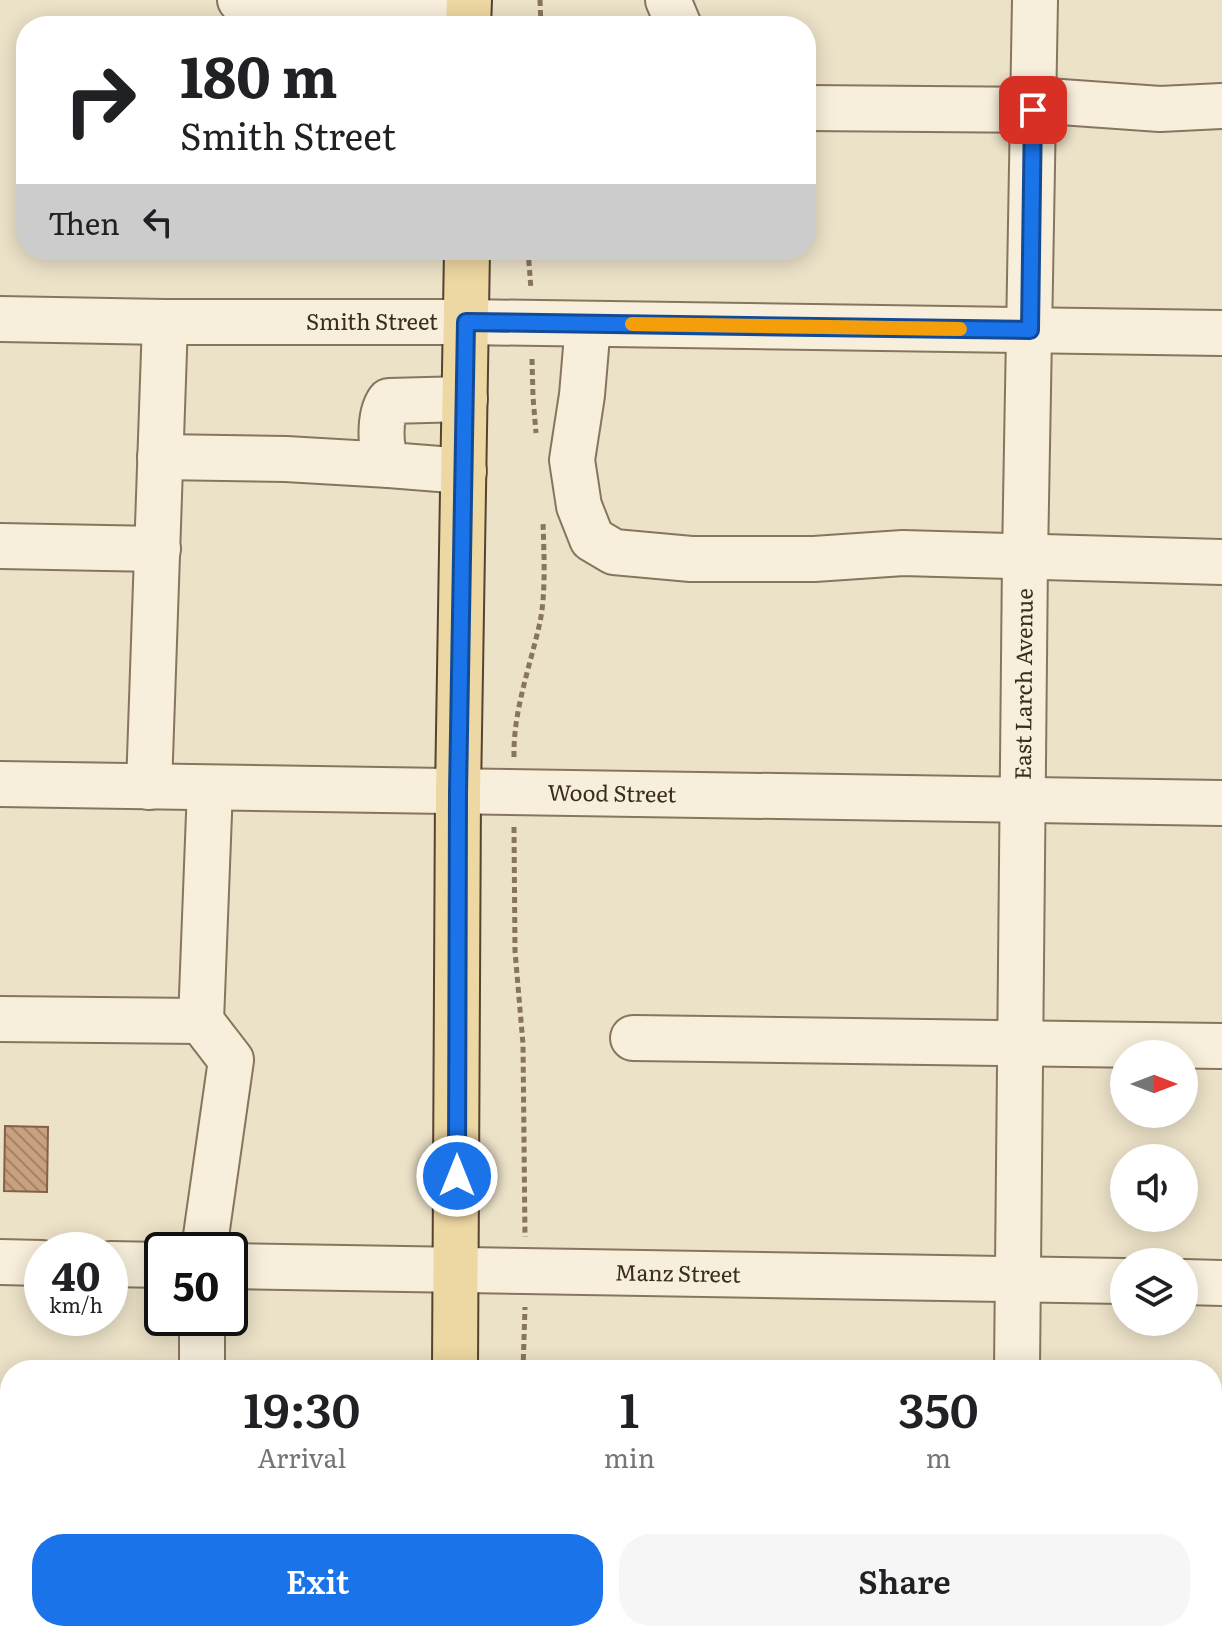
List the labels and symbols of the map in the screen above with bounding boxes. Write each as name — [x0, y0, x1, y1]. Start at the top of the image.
pin — [999, 76, 1067, 144]
street label: Smith Street — [306, 304, 438, 337]
street label: East Larch Avenue — [1005, 588, 1040, 780]
street label: Wood Street — [547, 775, 677, 810]
north arrow — [1110, 1040, 1198, 1128]
position arrow — [415, 1134, 499, 1218]
speed limit sign: 50 — [144, 1232, 248, 1336]
street label: Manz Street — [615, 1254, 741, 1290]

